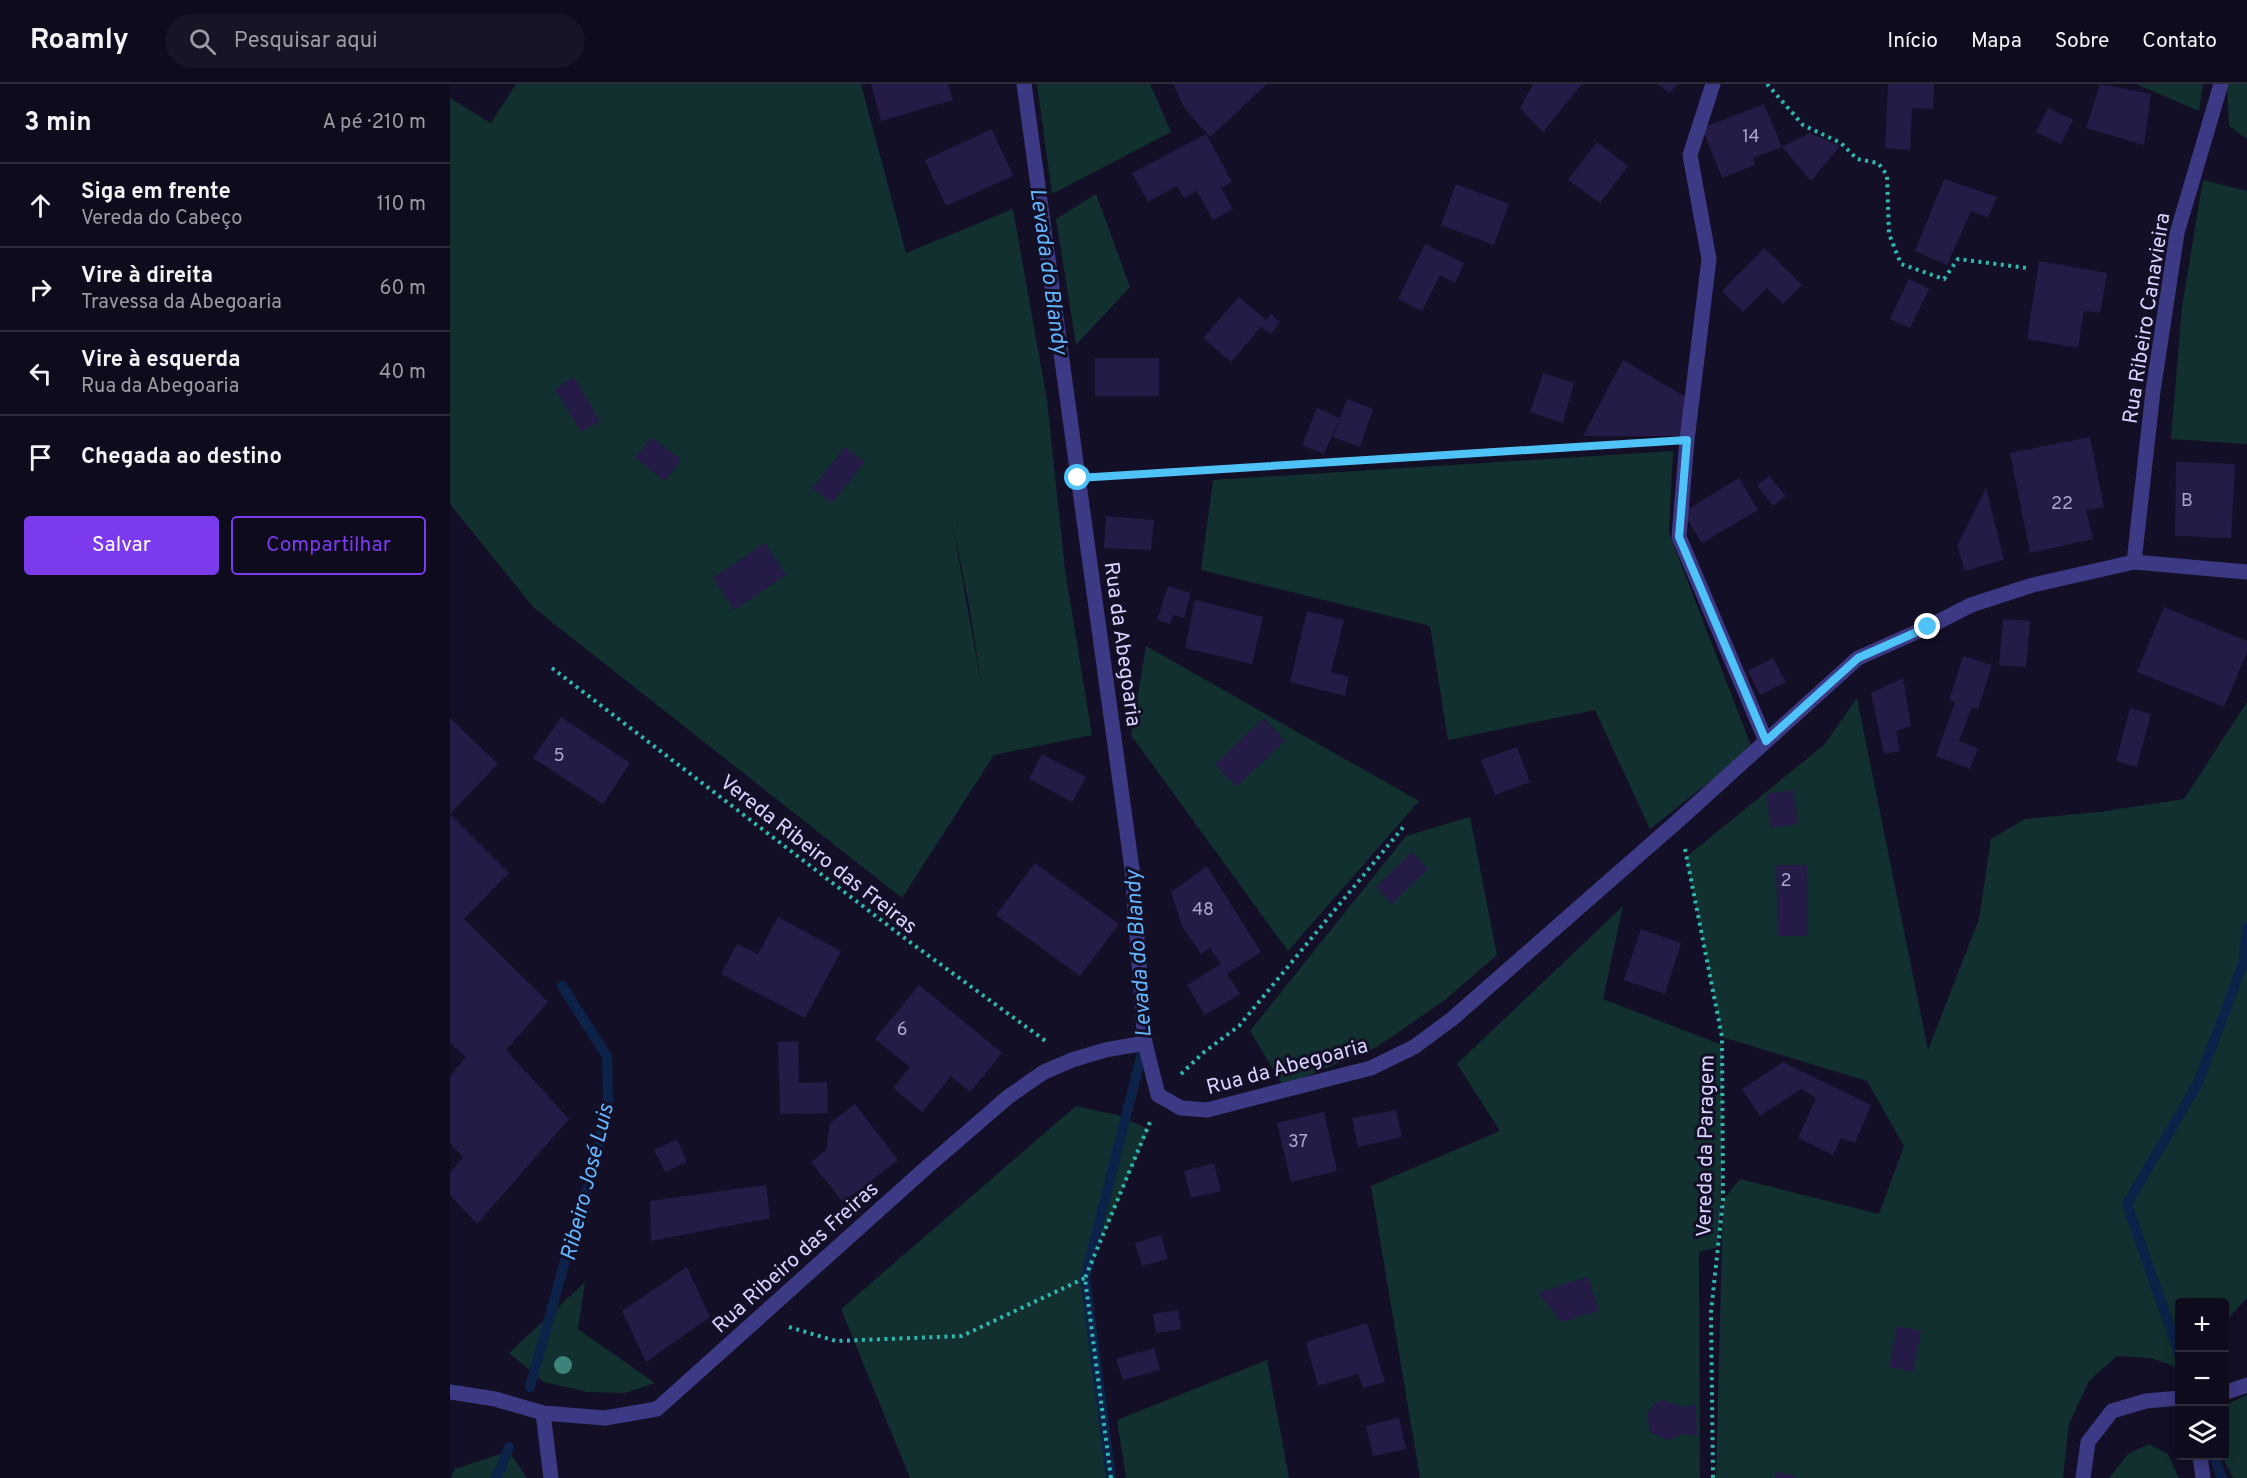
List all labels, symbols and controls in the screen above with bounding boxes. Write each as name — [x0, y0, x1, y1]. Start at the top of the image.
search box — [165, 14, 585, 68]
text: Roamly — [30, 23, 129, 59]
icon: search — [186, 25, 219, 58]
text: Pesquisar aqui — [234, 28, 378, 55]
text: Início — [1887, 28, 1938, 55]
text: Mapa — [1971, 28, 2022, 55]
text: Sobre — [2055, 28, 2109, 55]
text: Contato — [2142, 28, 2217, 55]
text: 3 min — [24, 107, 92, 140]
text: A pé · 210 m — [323, 110, 426, 136]
house number: 14 — [1742, 126, 1760, 149]
text: Siga em frente — [81, 179, 231, 206]
water label: Levada do Blandy — [1022, 186, 1073, 358]
icon: ahead — [24, 189, 57, 222]
text: 110 m — [377, 192, 426, 218]
text: Vereda do Cabeço — [81, 206, 243, 232]
street label: Rua Ribeiro Canavieira — [2117, 211, 2178, 426]
text: Vire à direita — [81, 263, 213, 290]
icon: right — [24, 273, 57, 306]
text: 60 m — [380, 276, 426, 302]
text: Travessa da Abegoaria — [81, 290, 282, 316]
text: Vire à esquerda — [81, 347, 240, 374]
icon: left — [24, 357, 57, 390]
text: 40 m — [379, 360, 426, 386]
text: Rua da Abegoaria — [81, 374, 239, 400]
icon: arrive — [24, 441, 57, 474]
text: Chegada ao destino — [81, 444, 282, 471]
route start — [1064, 464, 1090, 490]
house number: B — [2181, 490, 2193, 513]
house number: 22 — [2051, 493, 2073, 516]
button: Salvar — [24, 516, 219, 575]
button: Compartilhar — [231, 516, 426, 575]
street label: Rua da Abegoaria — [1097, 560, 1146, 728]
route end — [1914, 613, 1940, 639]
house number: 5 — [553, 745, 565, 768]
street label: Vereda Ribeiro das Freiras — [714, 770, 922, 941]
water label: Levada do Blandy — [1120, 868, 1159, 1038]
house number: 2 — [1780, 870, 1792, 893]
house number: 48 — [1192, 899, 1214, 922]
house number: 6 — [897, 1019, 907, 1042]
street label: Rua da Abegoaria — [1204, 1033, 1371, 1102]
street label: Vereda da Paragem — [1691, 1055, 1722, 1237]
water label: Ribeiro José Luis — [556, 1100, 621, 1264]
house number: 37 — [1288, 1131, 1308, 1154]
street label: Rua Ribeiro das Freiras — [707, 1176, 885, 1340]
map controls — [2175, 1298, 2229, 1460]
button: + — [2175, 1298, 2229, 1352]
button: − — [2175, 1352, 2229, 1406]
button: layers — [2175, 1406, 2229, 1460]

